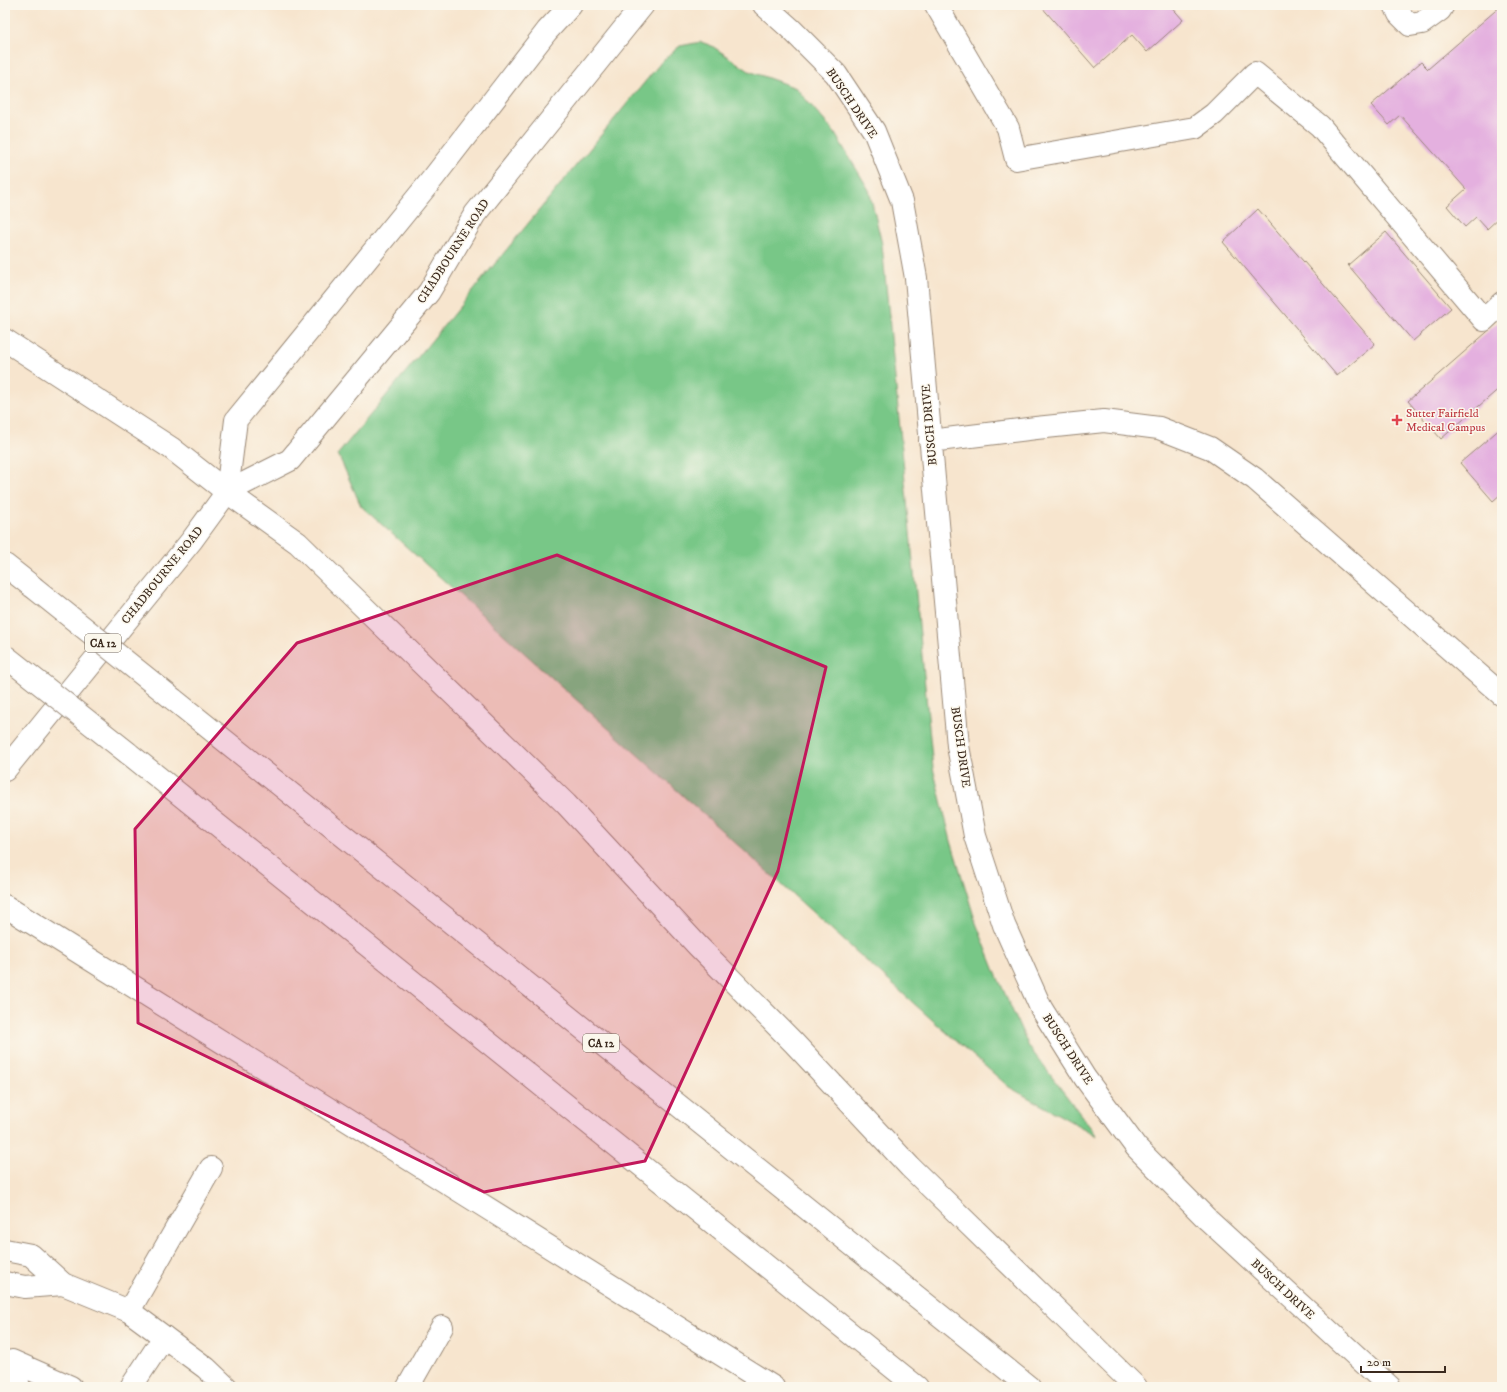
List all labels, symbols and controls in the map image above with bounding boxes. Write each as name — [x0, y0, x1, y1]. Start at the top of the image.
street label: BUSCH DRIVE — [823, 65, 881, 142]
street label: CHADBOURNE ROAD — [414, 196, 493, 306]
street label: BUSCH DRIVE — [918, 383, 941, 466]
place label: Sutter Fairfield Medical Campus — [1406, 406, 1485, 435]
marker: Sutter Fairfield Medical Campus — [1391, 414, 1403, 426]
street label: CHADBOURNE ROAD — [118, 523, 207, 627]
road number: CA 12 — [85, 634, 121, 652]
street label: BUSCH DRIVE — [947, 706, 974, 789]
street label: BUSCH DRIVE — [1039, 1011, 1096, 1088]
road number: CA 12 — [583, 1034, 619, 1052]
street label: BUSCH DRIVE — [1248, 1256, 1318, 1323]
scale bar — [1361, 1348, 1445, 1374]
text: 20 m — [1367, 1355, 1391, 1370]

